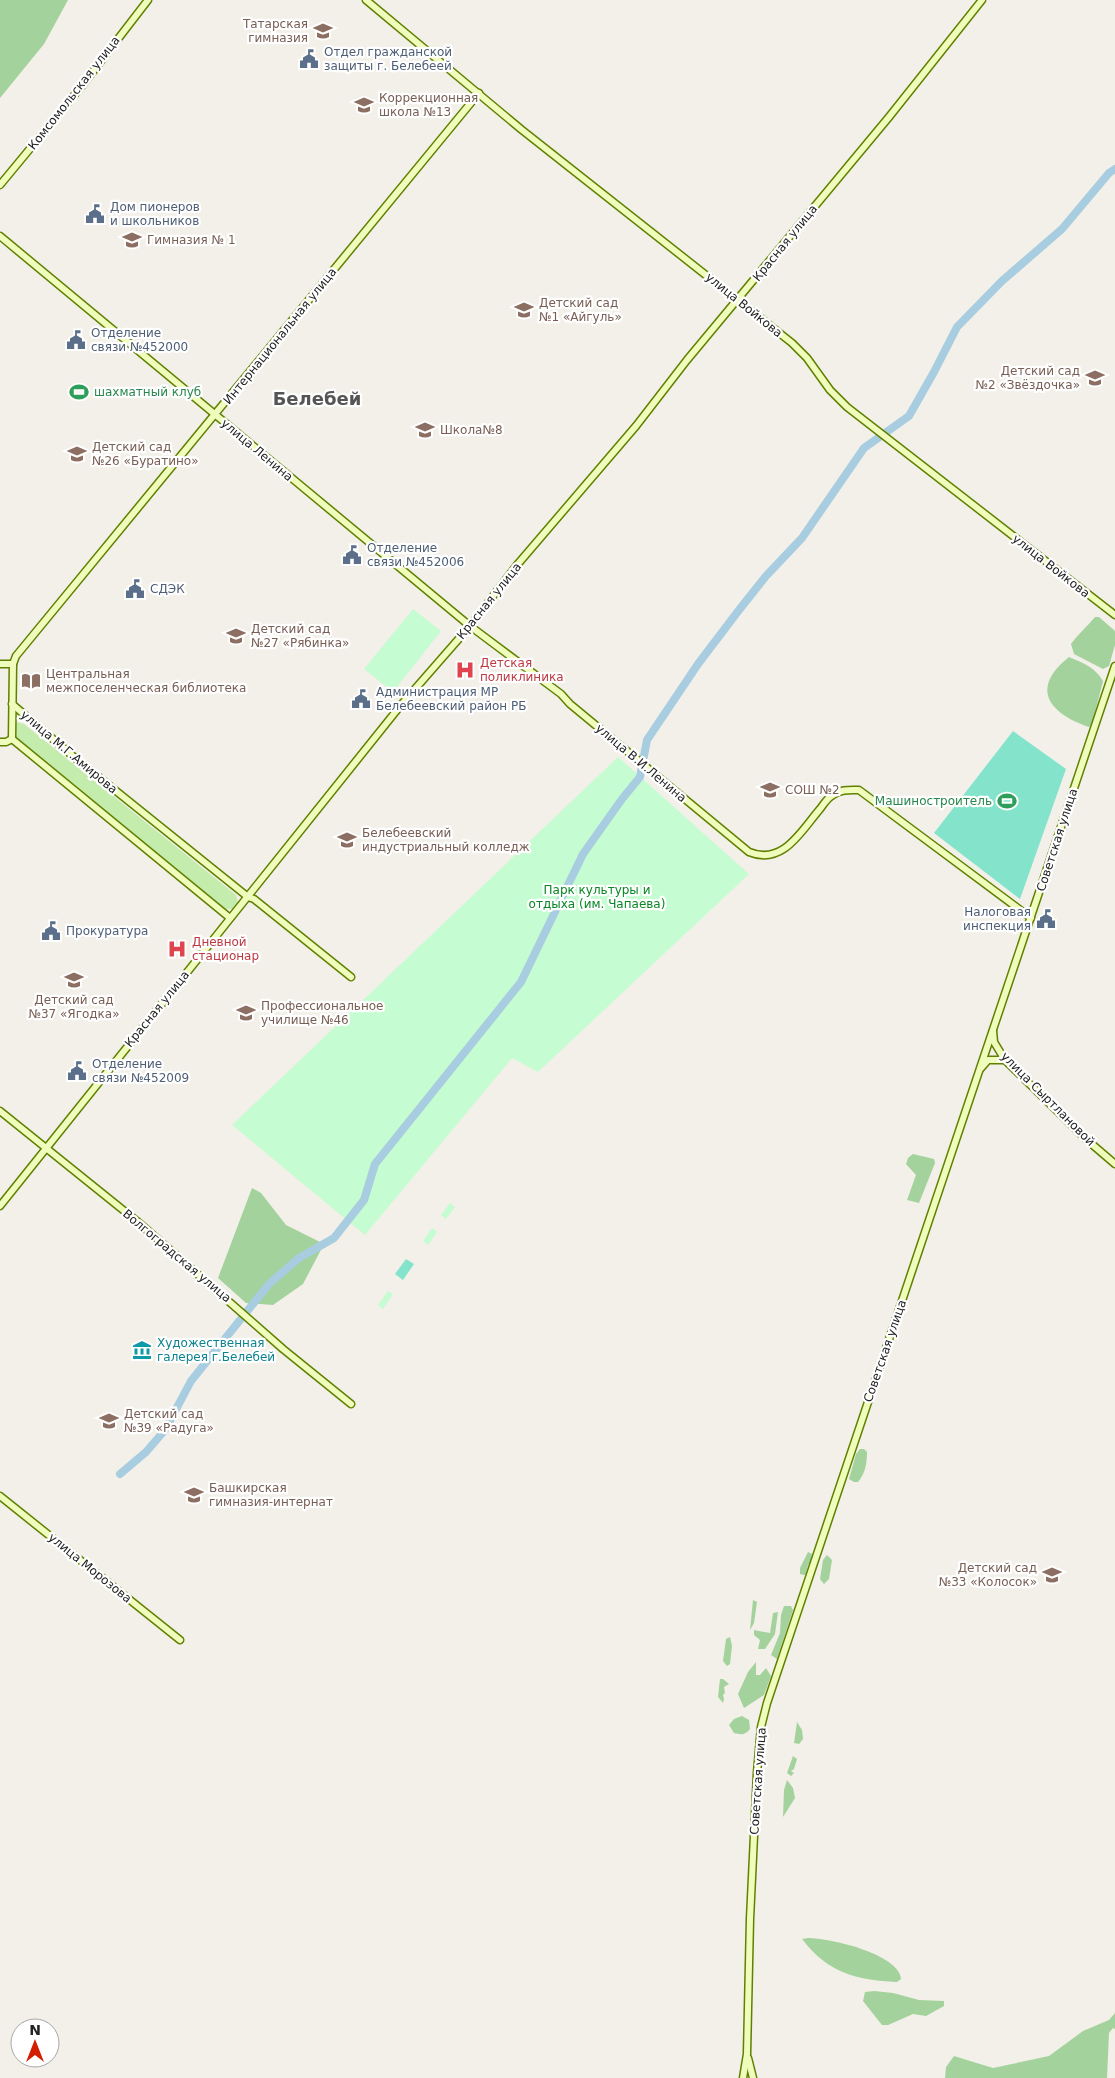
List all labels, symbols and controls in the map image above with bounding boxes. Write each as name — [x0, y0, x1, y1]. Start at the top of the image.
place label: Татарская гимназия — [242, 17, 308, 45]
school or university icon: Татарская гимназия — [312, 20, 334, 42]
street label: Комсомольская улица — [25, 33, 123, 153]
place label: Отдел гражданской защиты г. Белебеей — [324, 45, 452, 73]
public building icon: Отдел гражданской защиты г. Белебеей — [298, 48, 320, 70]
place label: Коррекционная школа №13 — [379, 91, 478, 119]
school or university icon: Коррекционная школа №13 — [353, 94, 375, 116]
place label: Дом пионеров и школьников — [110, 200, 200, 228]
street label: Красная улица — [750, 202, 820, 284]
public building icon: Дом пионеров и школьников — [84, 203, 106, 225]
school or university icon: Гимназия № 1 — [121, 229, 143, 251]
place label: Гимназия № 1 — [147, 233, 236, 247]
street label: Интернациональная улица — [221, 265, 339, 407]
street label: улица Войкова — [703, 270, 785, 340]
place label: Детский сад №1 «Айгуль» — [539, 296, 622, 324]
school or university icon: Детский сад №1 «Айгуль» — [513, 299, 535, 321]
place label: Отделение связи №452000 — [91, 326, 188, 354]
public building icon: Отделение связи №452000 — [65, 329, 87, 351]
place label: Детский сад №2 «Звёздочка» — [976, 364, 1080, 392]
school or university icon: Детский сад №2 «Звёздочка» — [1084, 367, 1106, 389]
sports icon: шахматный клуб — [68, 381, 90, 403]
place label: шахматный клуб — [94, 385, 201, 399]
district label: Белебей — [273, 388, 361, 409]
street label: улица Ленина — [218, 416, 296, 484]
school or university icon: Школа№8 — [414, 419, 436, 441]
place label: Школа№8 — [440, 423, 503, 437]
place label: Детский сад №26 «Буратино» — [92, 440, 199, 468]
school or university icon: Детский сад №26 «Буратино» — [66, 443, 88, 465]
street label: улица Войкова — [1010, 531, 1092, 601]
place label: Отделение связи №452006 — [367, 541, 464, 569]
public building icon: Отделение связи №452006 — [341, 544, 363, 566]
street label: Красная улица — [454, 560, 524, 642]
public building icon: СДЭК — [124, 578, 146, 600]
place label: СДЭК — [150, 582, 185, 596]
place label: Детский сад №27 «Рябинка» — [251, 622, 349, 650]
school or university icon: Детский сад №27 «Рябинка» — [225, 625, 247, 647]
place label: Детская поликлиника — [480, 656, 564, 684]
hospital icon: Детская поликлиника — [454, 659, 476, 681]
place label: Центральная межпоселенческая библиотека — [46, 667, 246, 695]
library icon: Центральная межпоселенческая библиотека — [20, 670, 42, 692]
place label: Администрация МР Белебеевский район РБ — [376, 685, 526, 713]
public building icon: Администрация МР Белебеевский район РБ — [350, 688, 372, 710]
street label: улица М.Г.Амирова — [18, 708, 120, 796]
street label: улица В.И.Ленина — [593, 721, 689, 805]
school or university icon: СОШ №2 — [759, 779, 781, 801]
place label: СОШ №2 — [785, 783, 840, 797]
street label: Советская улица — [1034, 787, 1080, 893]
sports icon: Машиностроитель — [996, 790, 1018, 812]
place label: Машиностроитель — [875, 794, 992, 808]
place label: Белебеевский индустриальный колледж — [362, 826, 530, 854]
school or university icon: Белебеевский индустриальный колледж — [336, 829, 358, 851]
park label: Парк культуры и отдыха (им. Чапаева) — [529, 883, 665, 911]
place label: Налоговая инспекция — [963, 905, 1031, 933]
public building icon: Налоговая инспекция — [1035, 908, 1057, 930]
public building icon: Прокуратура — [40, 920, 62, 942]
place label: Прокуратура — [66, 924, 148, 938]
place label: Дневной стационар — [192, 935, 259, 963]
hospital icon: Дневной стационар — [166, 938, 188, 960]
street label: Красная улица — [122, 968, 192, 1050]
school or university icon: Детский сад №37 «Ягодка» — [63, 969, 85, 991]
place label: Детский сад №37 «Ягодка» — [28, 993, 120, 1021]
place label: Профессиональное училище №46 — [261, 999, 383, 1027]
school or university icon: Профессиональное училище №46 — [235, 1002, 257, 1024]
street label: улица Сыртлановой — [998, 1049, 1098, 1149]
place label: Отделение связи №452009 — [92, 1057, 189, 1085]
public building icon: Отделение связи №452009 — [66, 1060, 88, 1082]
street label: Волгоградская улица — [120, 1207, 234, 1305]
street label: Советская улица — [861, 1298, 909, 1404]
place label: Художественная галерея г.Белебей — [157, 1336, 275, 1364]
museum icon: Художественная галерея г.Белебей — [131, 1339, 153, 1361]
place label: Детский сад №39 «Радуга» — [124, 1407, 214, 1435]
school or university icon: Детский сад №39 «Радуга» — [98, 1410, 120, 1432]
place label: Башкирская гимназия-интернат — [209, 1481, 333, 1509]
school or university icon: Башкирская гимназия-интернат — [183, 1484, 205, 1506]
street label: улица Морозова — [46, 1530, 134, 1606]
place label: Детский сад №33 «Колосок» — [939, 1561, 1037, 1589]
school or university icon: Детский сад №33 «Колосок» — [1041, 1564, 1063, 1586]
street label: Советская улица — [747, 1727, 769, 1835]
north arrow — [10, 2018, 60, 2068]
text: N — [29, 2022, 41, 2038]

